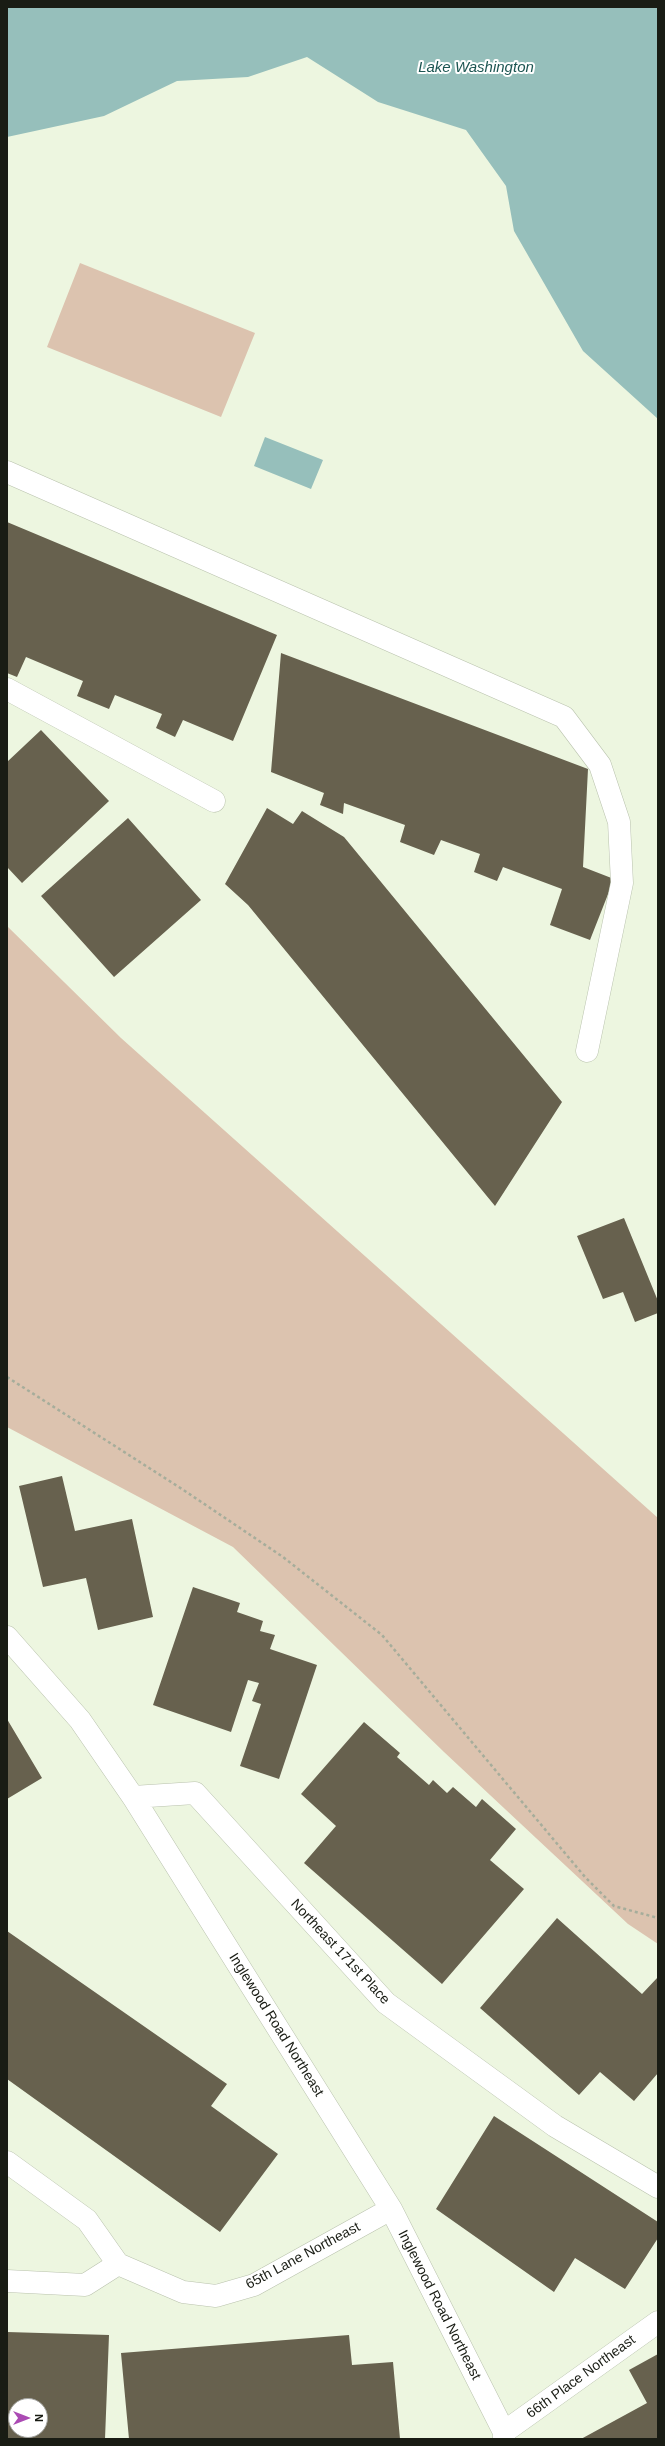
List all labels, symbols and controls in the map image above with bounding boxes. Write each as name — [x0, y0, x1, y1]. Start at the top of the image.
water label: Lake Washington — [418, 59, 534, 77]
street label: Northeast 171st Place — [287, 1896, 393, 2008]
street label: Inglewood Road Northeast — [225, 1950, 327, 2100]
street label: 65th Lane Northeast — [243, 2219, 363, 2293]
street label: Inglewood Road Northeast — [394, 2227, 484, 2383]
street label: 66th Place Northeast — [523, 2332, 639, 2422]
north arrow — [8, 2398, 48, 2438]
text: N — [33, 2414, 45, 2422]

